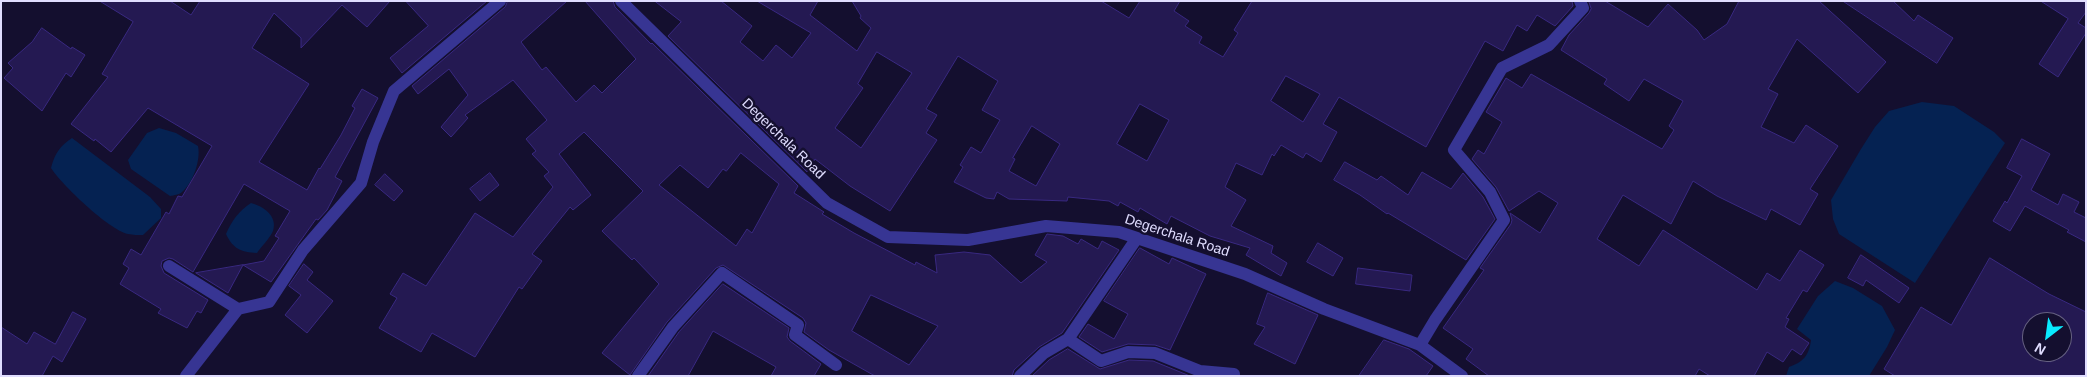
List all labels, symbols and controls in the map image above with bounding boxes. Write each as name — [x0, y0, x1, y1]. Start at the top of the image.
street label: Degerchala Road — [738, 95, 828, 183]
street label: Degerchala Road — [1123, 211, 1231, 261]
north arrow — [2022, 312, 2072, 362]
text: N — [2032, 340, 2048, 359]

